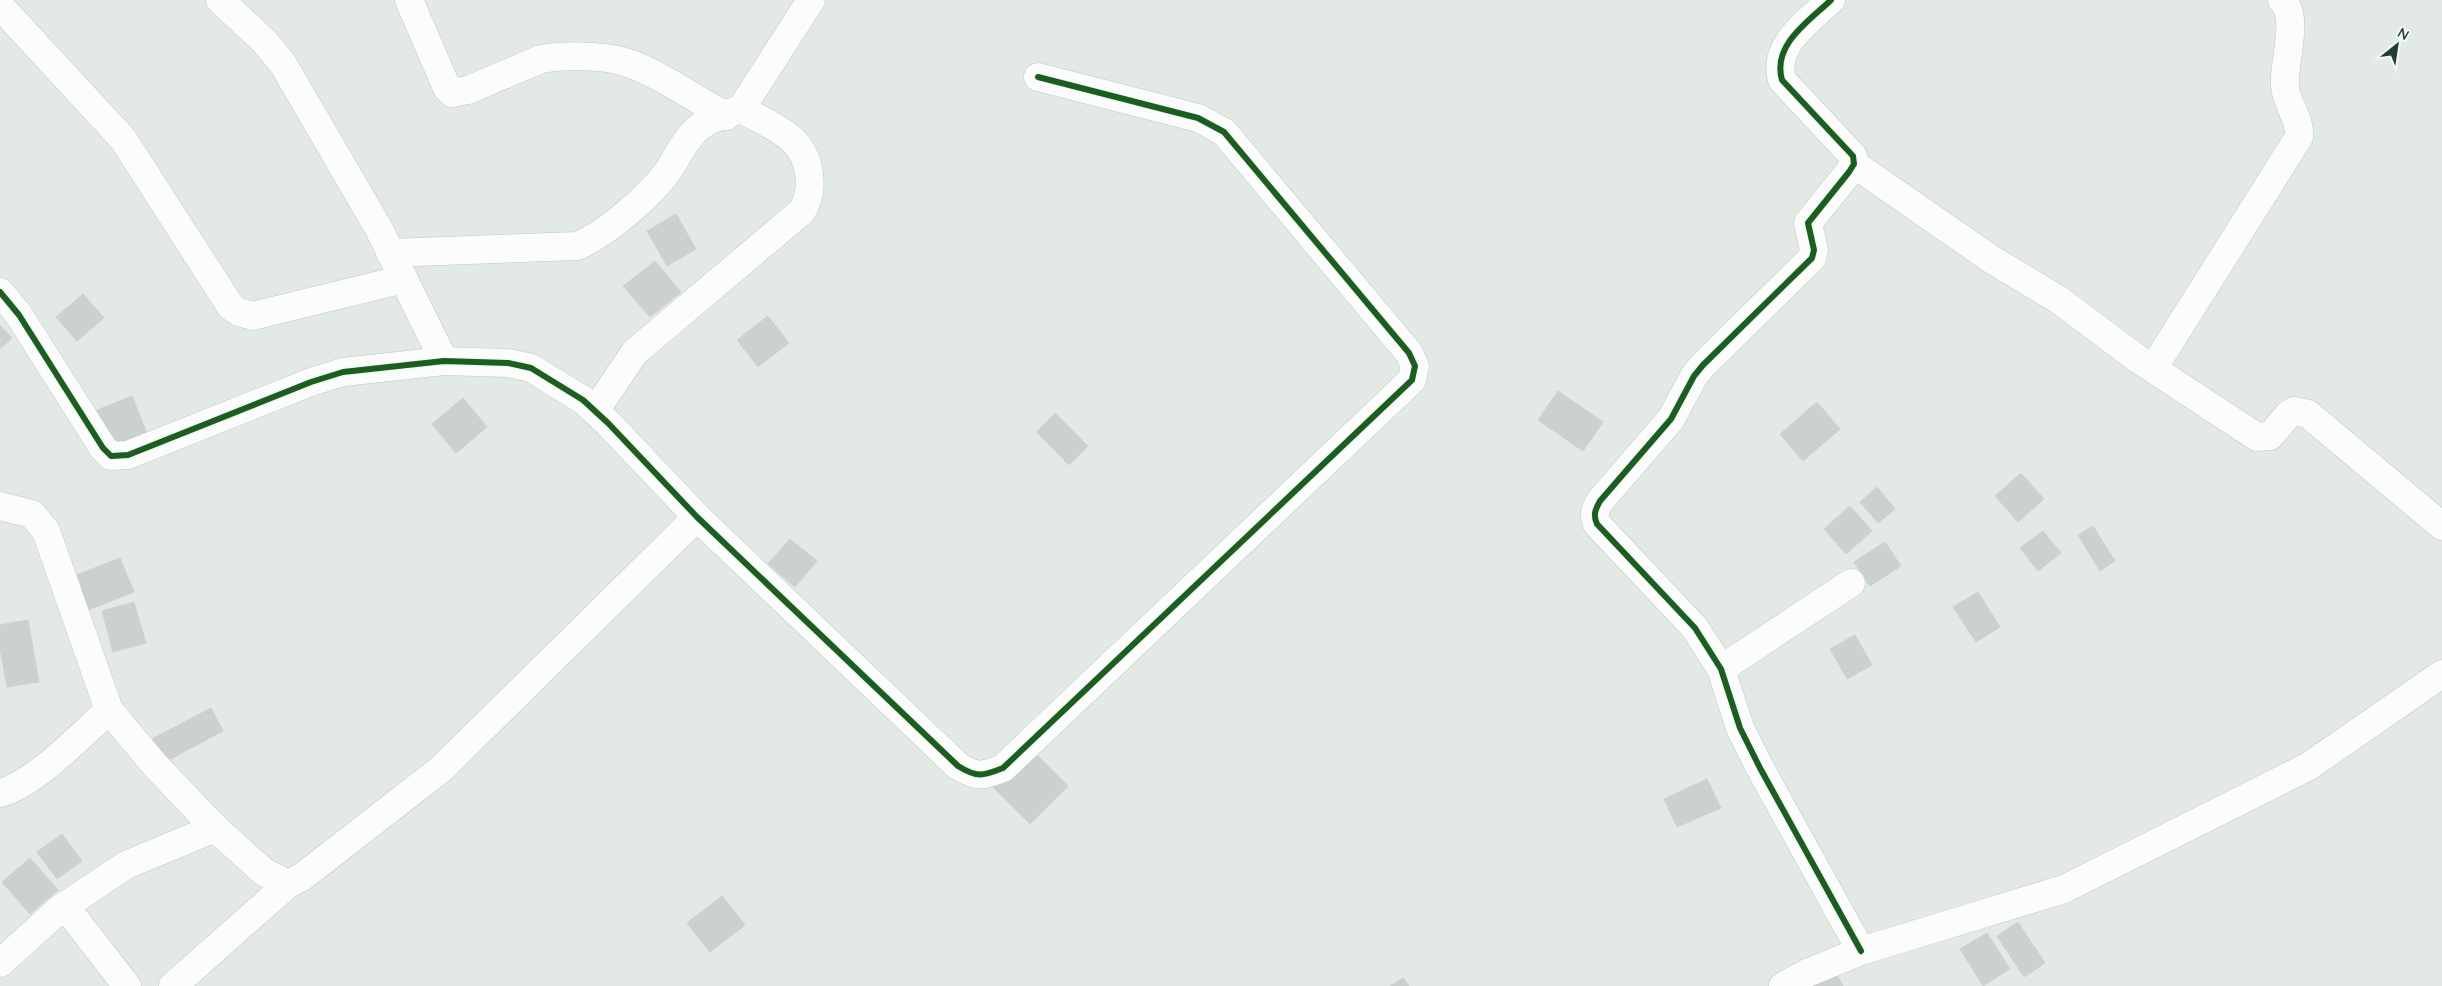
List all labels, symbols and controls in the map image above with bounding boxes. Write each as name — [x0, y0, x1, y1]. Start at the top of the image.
north arrow — [2372, 20, 2422, 70]
text: N — [2395, 23, 2412, 44]

